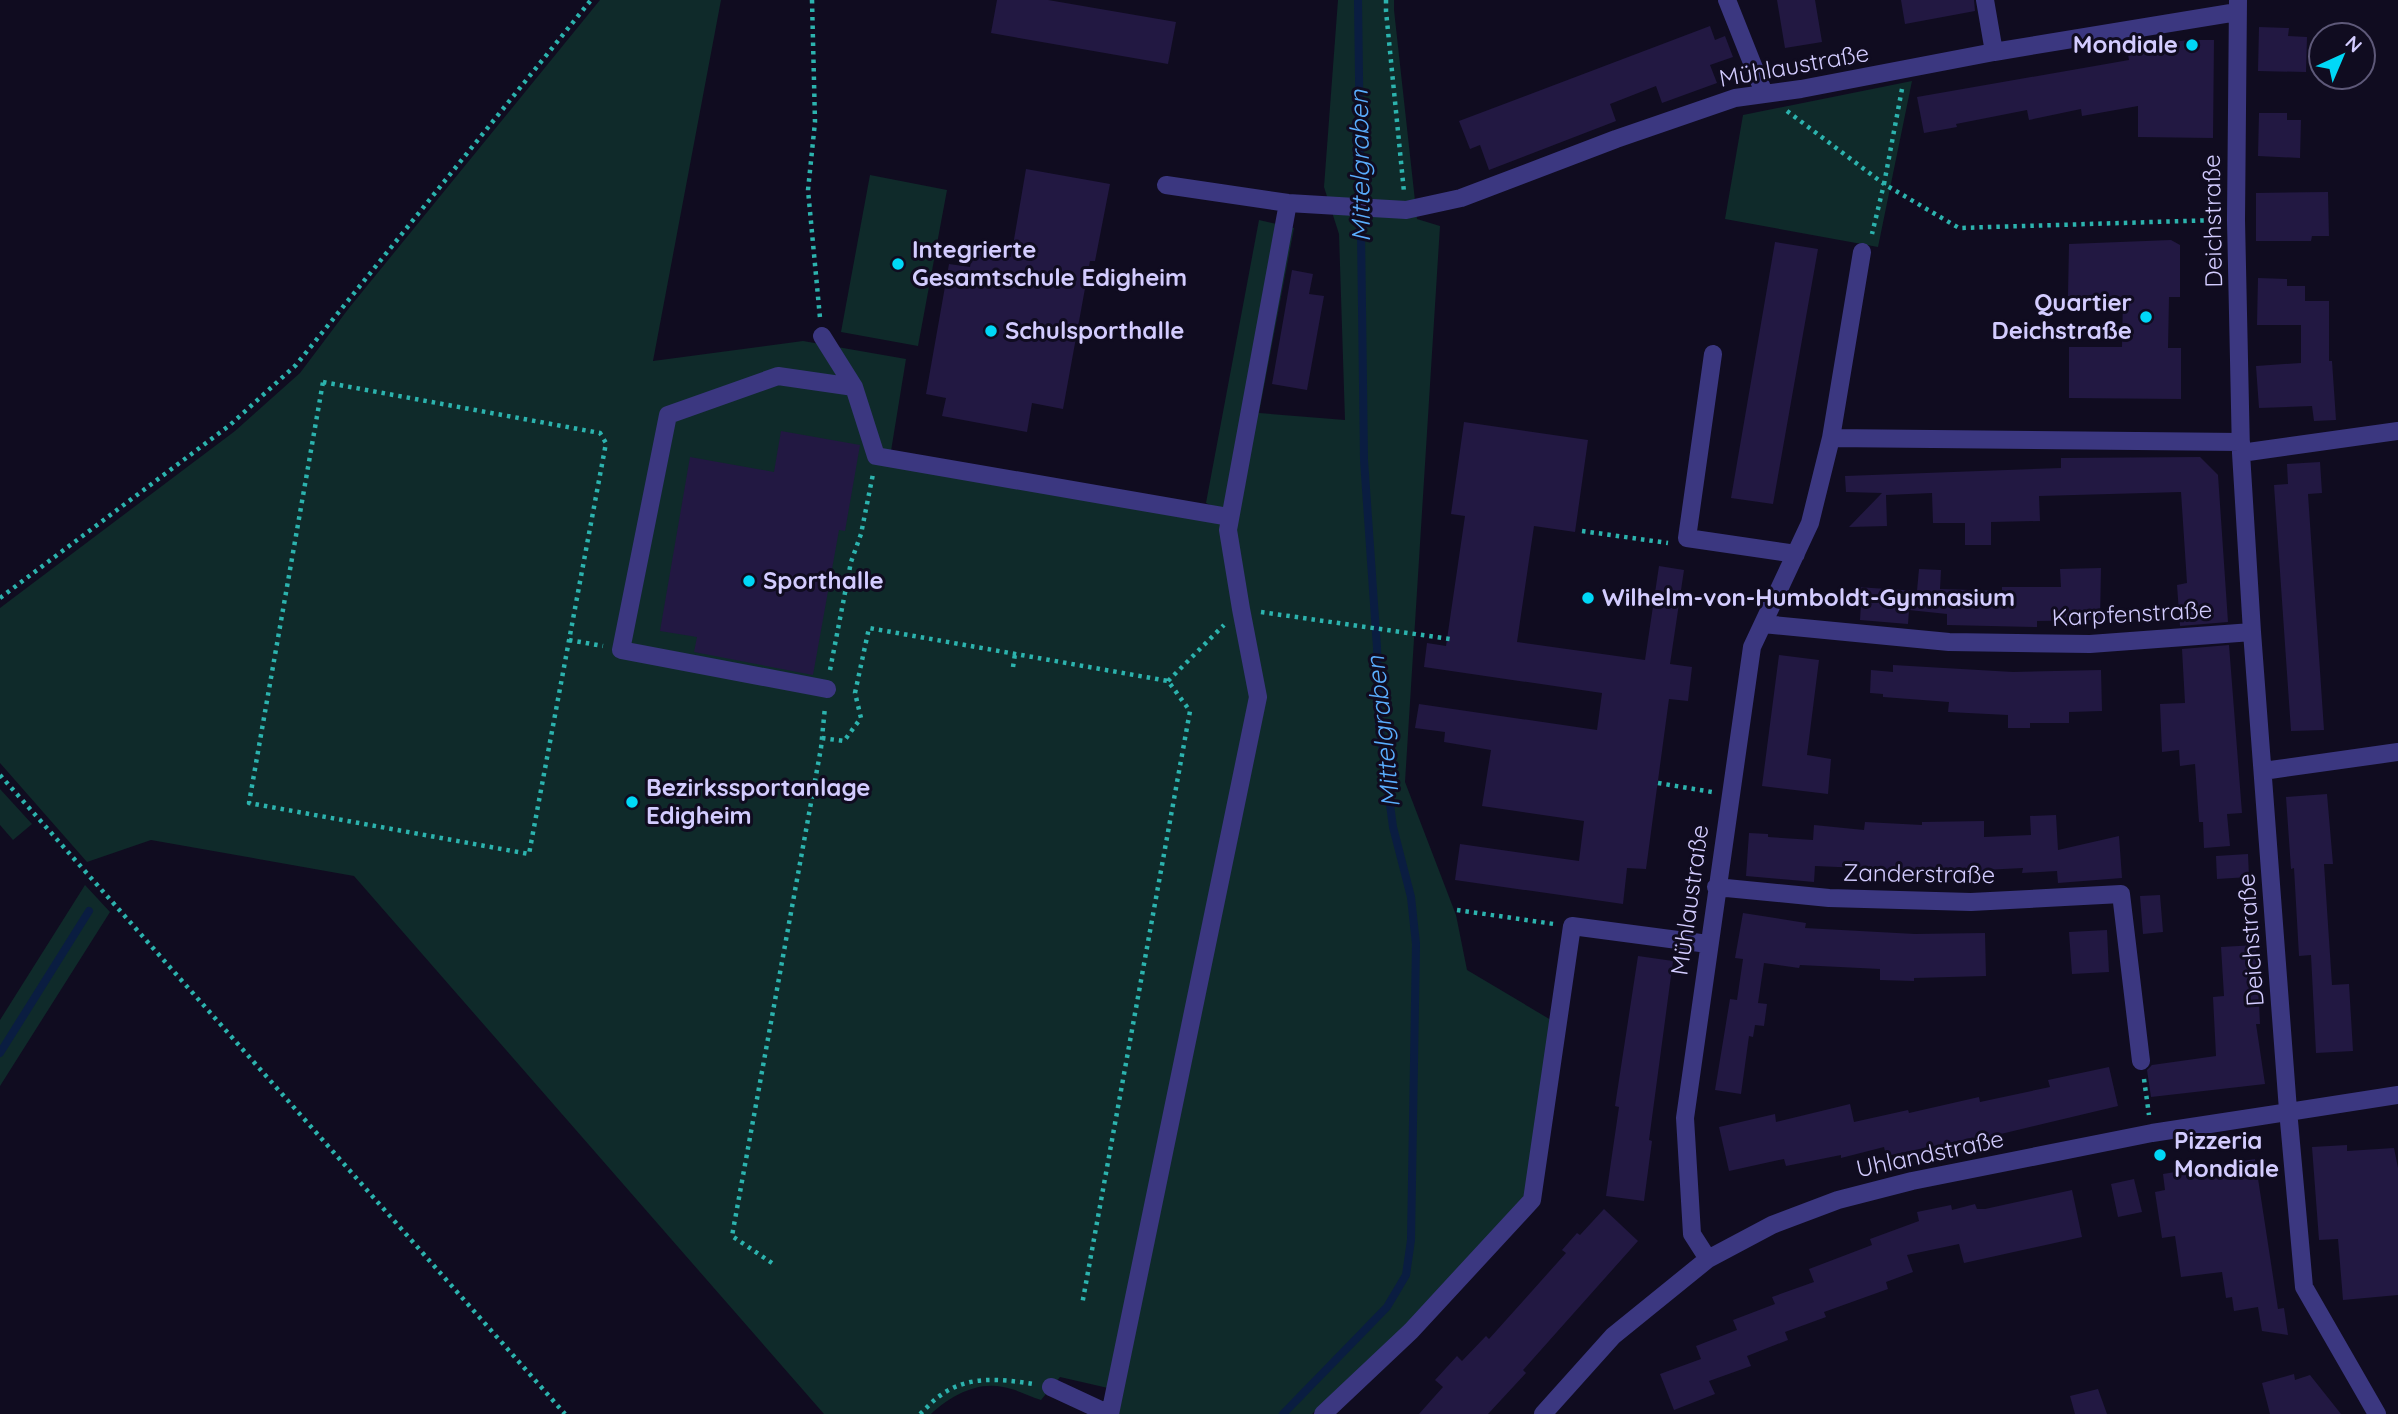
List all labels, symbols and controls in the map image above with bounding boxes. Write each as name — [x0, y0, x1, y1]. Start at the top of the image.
north arrow — [2307, 21, 2377, 91]
place label: Mondiale — [2073, 29, 2178, 59]
text: N — [2340, 30, 2367, 57]
street label: Mühlaustraße — [1717, 37, 1871, 93]
marker: Mondiale — [2184, 37, 2200, 53]
water label: Mittelgraben — [1342, 89, 1377, 242]
street label: Deichstraße — [2196, 154, 2228, 288]
place label: Integrierte Gesamtschule Edigheim — [912, 234, 1187, 292]
marker: Integrierte Gesamtschule Edigheim — [890, 256, 906, 272]
place label: Quartier Deichstraße — [1992, 287, 2132, 345]
marker: Quartier Deichstraße — [2138, 309, 2154, 325]
place label: Schulsporthalle — [1005, 315, 1184, 345]
marker: Schulsporthalle — [983, 323, 999, 339]
place label: Sporthalle — [763, 565, 884, 595]
marker: Sporthalle — [741, 573, 757, 589]
place label: Wilhelm-von-Humboldt-Gymnasium — [1602, 582, 2015, 612]
marker: Wilhelm-von-Humboldt-Gymnasium — [1580, 590, 1596, 606]
street label: Karpfenstraße — [2051, 594, 2213, 632]
water label: Mittelgraben — [1358, 654, 1407, 809]
place label: Bezirkssportanlage Edigheim — [646, 772, 870, 830]
marker: Bezirkssportanlage Edigheim — [624, 794, 640, 810]
street label: Mühlaustraße — [1664, 823, 1714, 977]
street label: Zanderstraße — [1843, 857, 1995, 889]
street label: Deichstraße — [2230, 873, 2270, 1008]
street label: Uhlandstraße — [1853, 1123, 2006, 1183]
place label: Pizzeria Mondiale — [2174, 1125, 2279, 1183]
marker: Pizzeria Mondiale — [2152, 1147, 2168, 1163]

